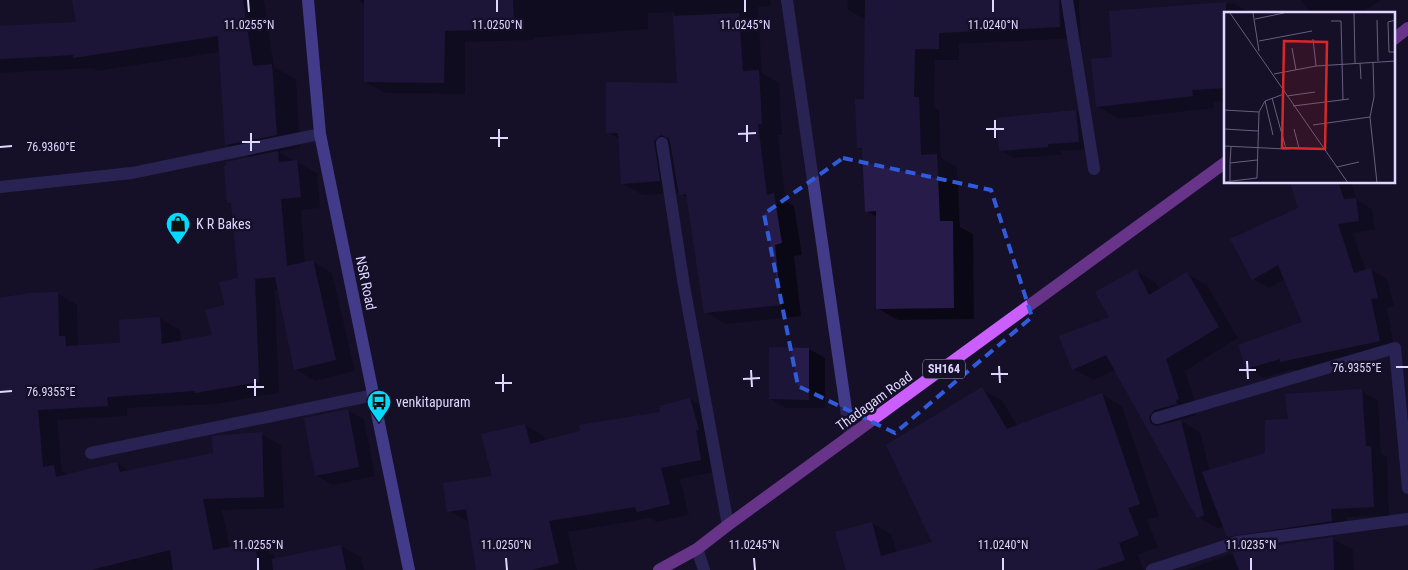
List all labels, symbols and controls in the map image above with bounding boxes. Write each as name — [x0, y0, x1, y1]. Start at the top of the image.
inset map — [1224, 12, 1396, 184]
text: 11.0255°N — [224, 18, 274, 32]
text: 11.0250°N — [472, 18, 522, 32]
text: 11.0245°N — [720, 18, 770, 32]
text: 11.0240°N — [968, 18, 1018, 32]
text: 76.9360°E — [26, 140, 76, 154]
shop icon: K R Bakes — [165, 211, 191, 245]
place label: K R Bakes — [196, 216, 251, 232]
street label: NSR Road — [352, 255, 380, 311]
road number: SH164 — [923, 359, 965, 378]
text: 76.9355°E — [1332, 361, 1382, 375]
street label: Thadagam Road — [833, 368, 915, 434]
text: 76.9355°E — [26, 385, 76, 399]
bus stop icon: venkitapuram — [366, 389, 392, 423]
place label: venkitapuram — [396, 394, 471, 410]
text: 11.0255°N — [233, 538, 283, 552]
text: 11.0250°N — [481, 538, 531, 552]
text: 11.0245°N — [729, 538, 779, 552]
text: 11.0240°N — [978, 538, 1028, 552]
text: 11.0235°N — [1226, 538, 1276, 552]

